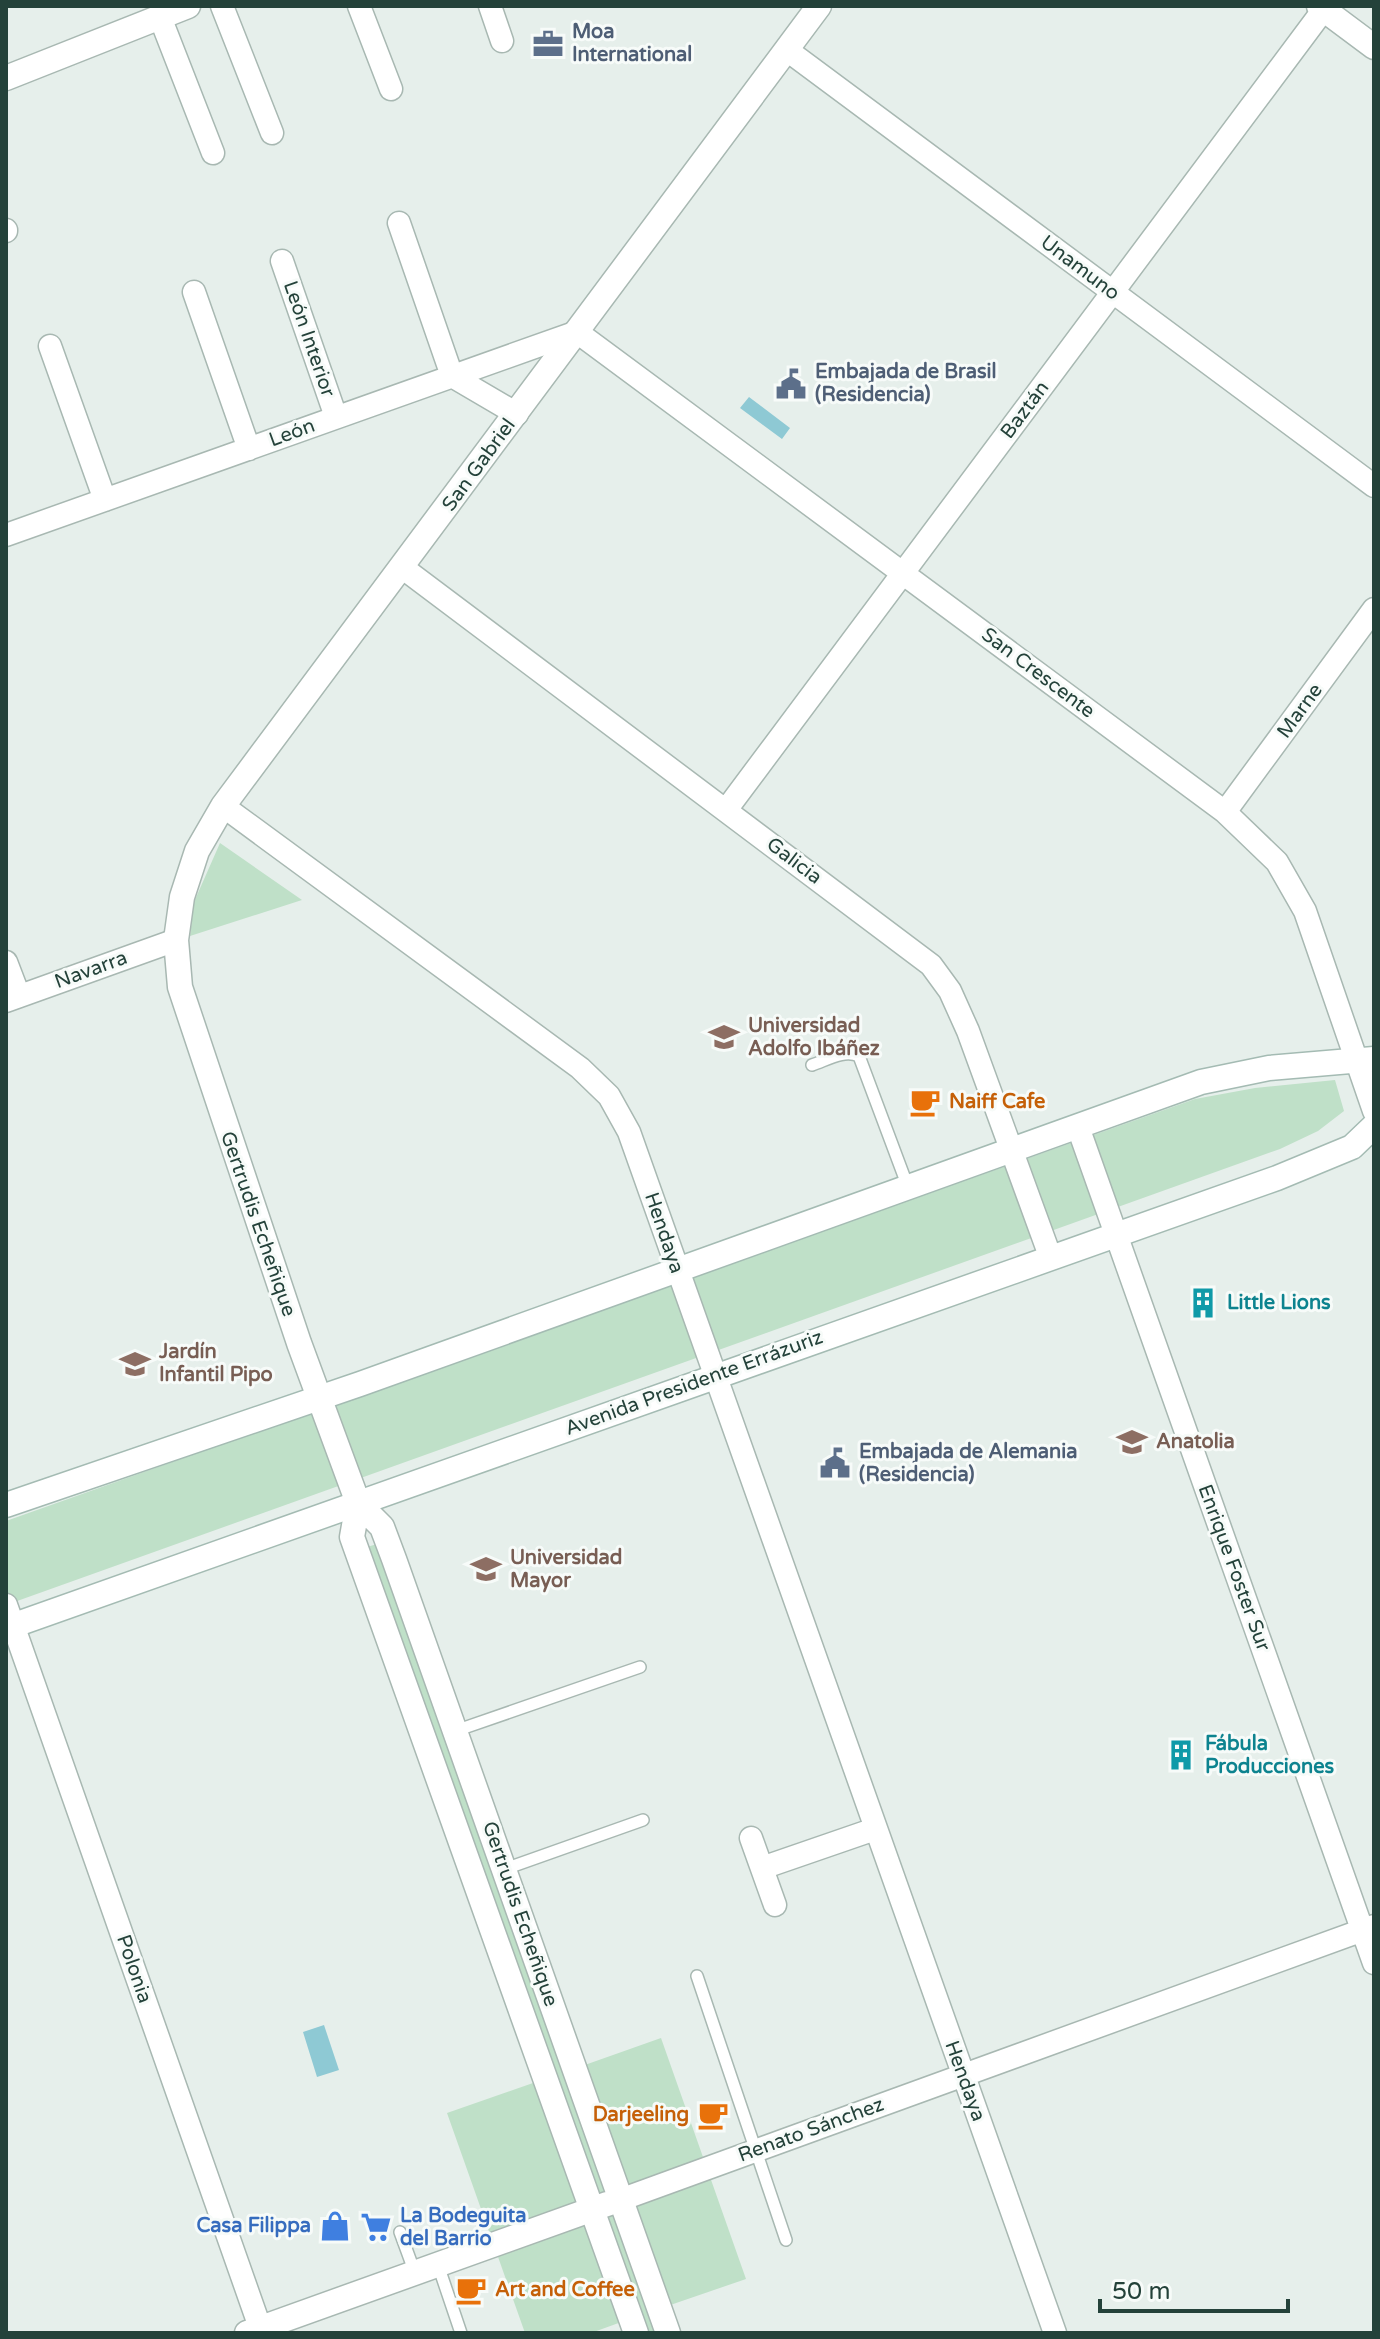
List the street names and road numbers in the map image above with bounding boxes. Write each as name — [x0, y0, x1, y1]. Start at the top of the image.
street label: Unamuno — [1036, 230, 1124, 306]
street label: León Interior — [278, 278, 340, 400]
street label: Baztán — [996, 376, 1054, 444]
street label: León — [266, 414, 318, 452]
street label: San Gabriel — [437, 414, 521, 516]
street label: San Crescente — [977, 623, 1099, 723]
street label: Marne — [1272, 679, 1328, 743]
street label: Galicia — [762, 832, 826, 890]
street label: Navarra — [51, 946, 131, 994]
street label: Gertrudis Echeñique — [215, 1128, 301, 1320]
street label: Hendaya — [639, 1189, 689, 1277]
street label: Avenida Presidente Errázuriz — [562, 1325, 826, 1441]
street label: Enrique Foster Sur — [1193, 1481, 1275, 1655]
street label: Gertrudis Echeñique — [477, 1818, 563, 2010]
street label: Polonia — [111, 1932, 157, 2006]
street label: Hendaya — [939, 2037, 991, 2125]
street label: Renato Sánchez — [735, 2092, 887, 2168]

